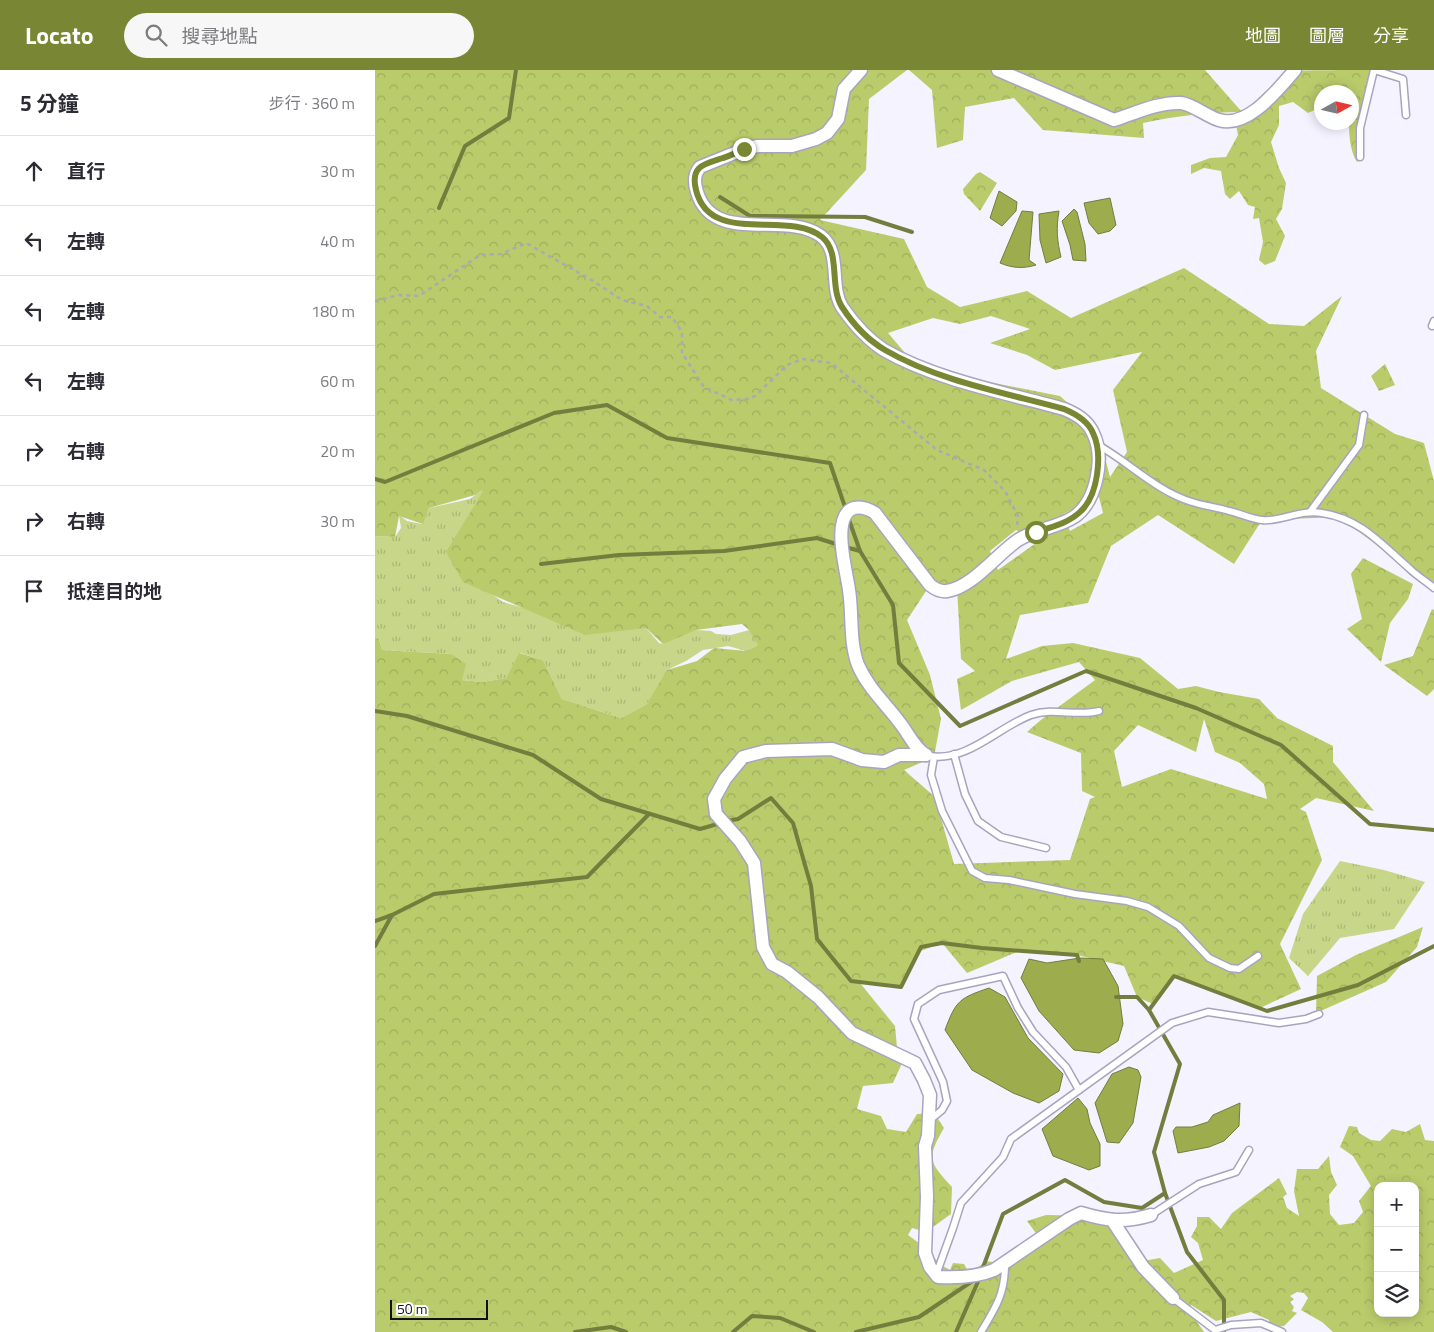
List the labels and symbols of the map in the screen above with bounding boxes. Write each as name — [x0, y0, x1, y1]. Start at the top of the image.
north arrow — [1314, 85, 1359, 130]
route end — [733, 138, 756, 161]
route start — [1025, 521, 1048, 544]
scale bar — [390, 1297, 487, 1320]

